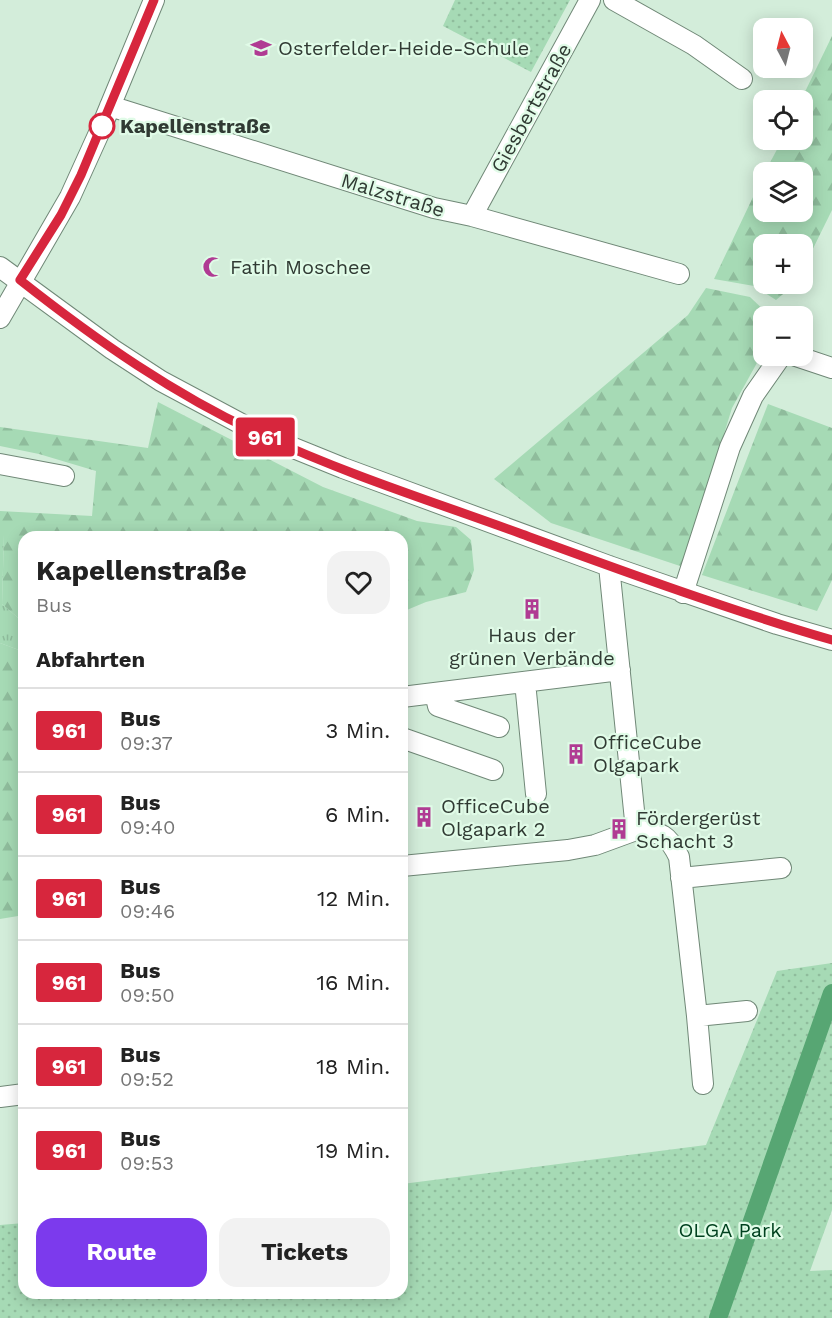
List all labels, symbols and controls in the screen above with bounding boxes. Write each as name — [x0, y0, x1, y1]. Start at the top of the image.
north arrow — [753, 18, 813, 78]
map controls — [753, 18, 813, 366]
school or university icon: Osterfelder-Heide-Schule — [249, 36, 273, 60]
place label: Osterfelder-Heide-Schule — [278, 36, 529, 60]
street label: Giesbertstraße — [486, 39, 576, 177]
button: locate — [753, 90, 813, 150]
marker: Kapellenstraße — [89, 113, 115, 139]
place label: Kapellenstraße — [120, 114, 270, 138]
button: layers — [753, 162, 813, 222]
street label: Malzstraße — [338, 168, 448, 222]
button: + — [753, 234, 813, 294]
mosque icon: Fatih Moschee — [201, 255, 225, 279]
place label: Fatih Moschee — [230, 255, 371, 279]
button: − — [753, 306, 813, 366]
line badge: 961 — [230, 418, 300, 456]
text: 961 — [248, 425, 282, 450]
button: heart — [327, 551, 390, 614]
text: Kapellenstraße — [36, 554, 247, 587]
text: Bus — [36, 593, 72, 617]
building icon: Haus der grünen Verbände — [520, 597, 544, 621]
place label: Haus der grünen Verbände — [449, 623, 615, 670]
text: Abfahrten — [36, 647, 145, 672]
text: Bus — [120, 706, 160, 731]
text: 961 — [52, 718, 86, 743]
text: 3 Min. — [326, 718, 390, 743]
place label: OfficeCube Olgapark — [593, 730, 702, 777]
text: 09:37 — [120, 731, 173, 755]
building icon: OfficeCube Olgapark — [564, 742, 588, 766]
text: Bus — [120, 790, 160, 815]
place label: OfficeCube Olgapark 2 — [441, 794, 550, 841]
text: 961 — [52, 802, 86, 827]
text: 6 Min. — [325, 802, 390, 827]
building icon: OfficeCube Olgapark 2 — [412, 805, 436, 829]
place label: Fördergerüst Schacht 3 — [636, 806, 761, 853]
text: 09:40 — [120, 815, 175, 839]
building icon: Fördergerüst Schacht 3 — [607, 817, 631, 841]
text: Bus — [120, 874, 160, 899]
text: 961 — [52, 886, 86, 911]
text: 12 Min. — [317, 886, 390, 911]
text: 09:46 — [120, 899, 175, 923]
text: Bus — [120, 958, 160, 983]
text: 961 — [52, 970, 86, 995]
text: 16 Min. — [316, 970, 390, 995]
text: 09:50 — [120, 983, 175, 1007]
text: Bus — [120, 1042, 160, 1067]
text: 961 — [52, 1054, 86, 1079]
text: 18 Min. — [316, 1054, 390, 1079]
text: 09:52 — [120, 1067, 174, 1091]
text: Bus — [120, 1126, 160, 1151]
text: 961 — [52, 1138, 86, 1163]
text: 19 Min. — [316, 1138, 390, 1163]
text: 09:53 — [120, 1151, 174, 1175]
button: Route — [36, 1218, 207, 1287]
button: Tickets — [219, 1218, 390, 1287]
park label: OLGA Park — [678, 1218, 782, 1242]

